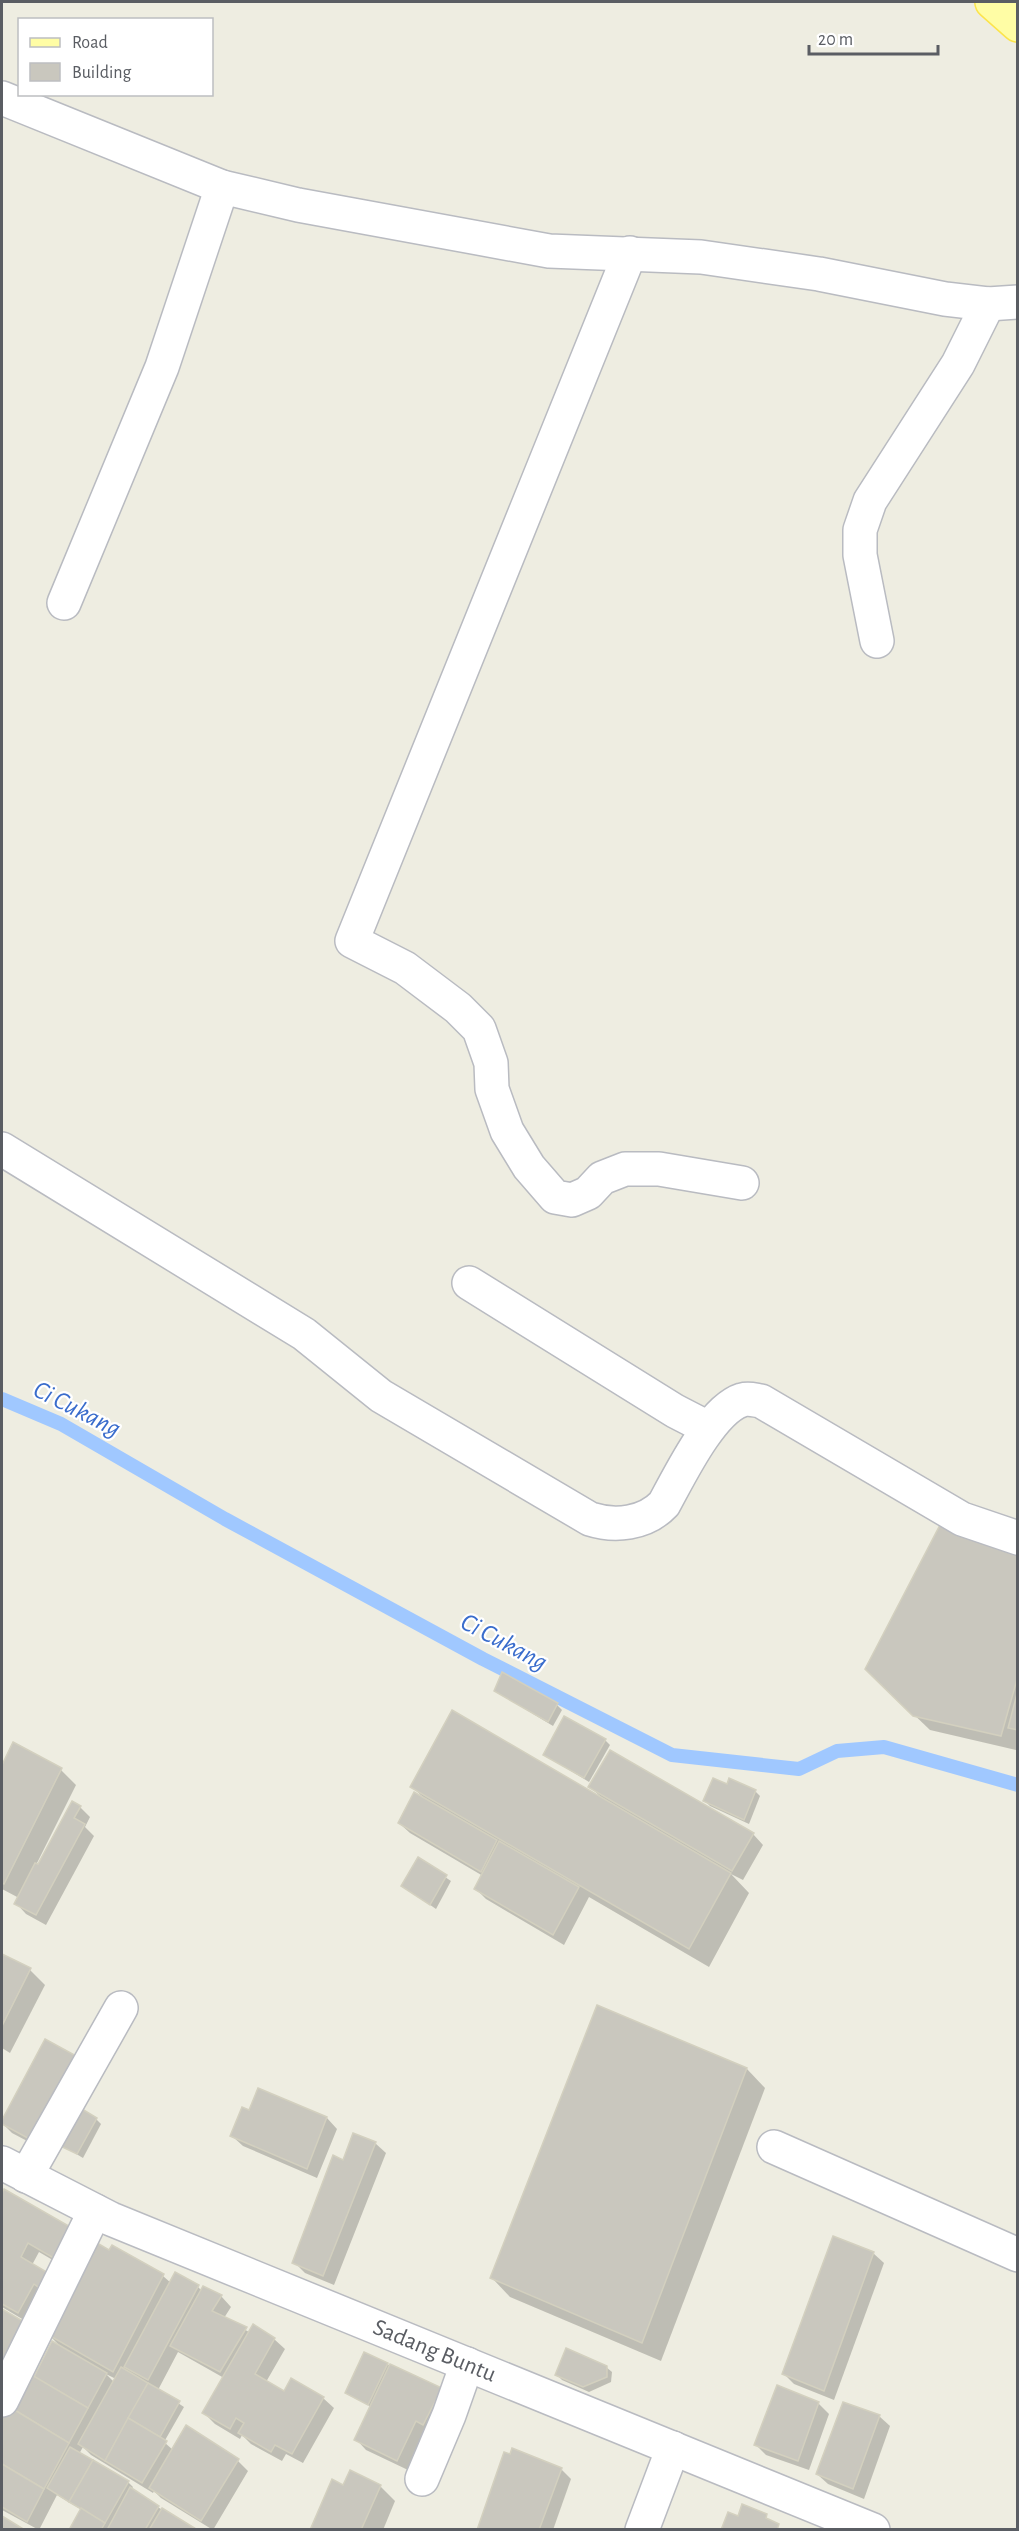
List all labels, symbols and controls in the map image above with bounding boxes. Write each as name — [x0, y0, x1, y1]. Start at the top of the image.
legend — [18, 18, 213, 96]
scale bar — [809, 18, 938, 56]
text: 20 m — [818, 31, 853, 49]
text: Road — [72, 34, 108, 52]
text: Building — [72, 64, 132, 82]
water label: Ci Cukang — [29, 1376, 125, 1442]
water label: Ci Cukang — [456, 1608, 552, 1676]
street label: Sadang Buntu — [370, 2315, 499, 2387]

